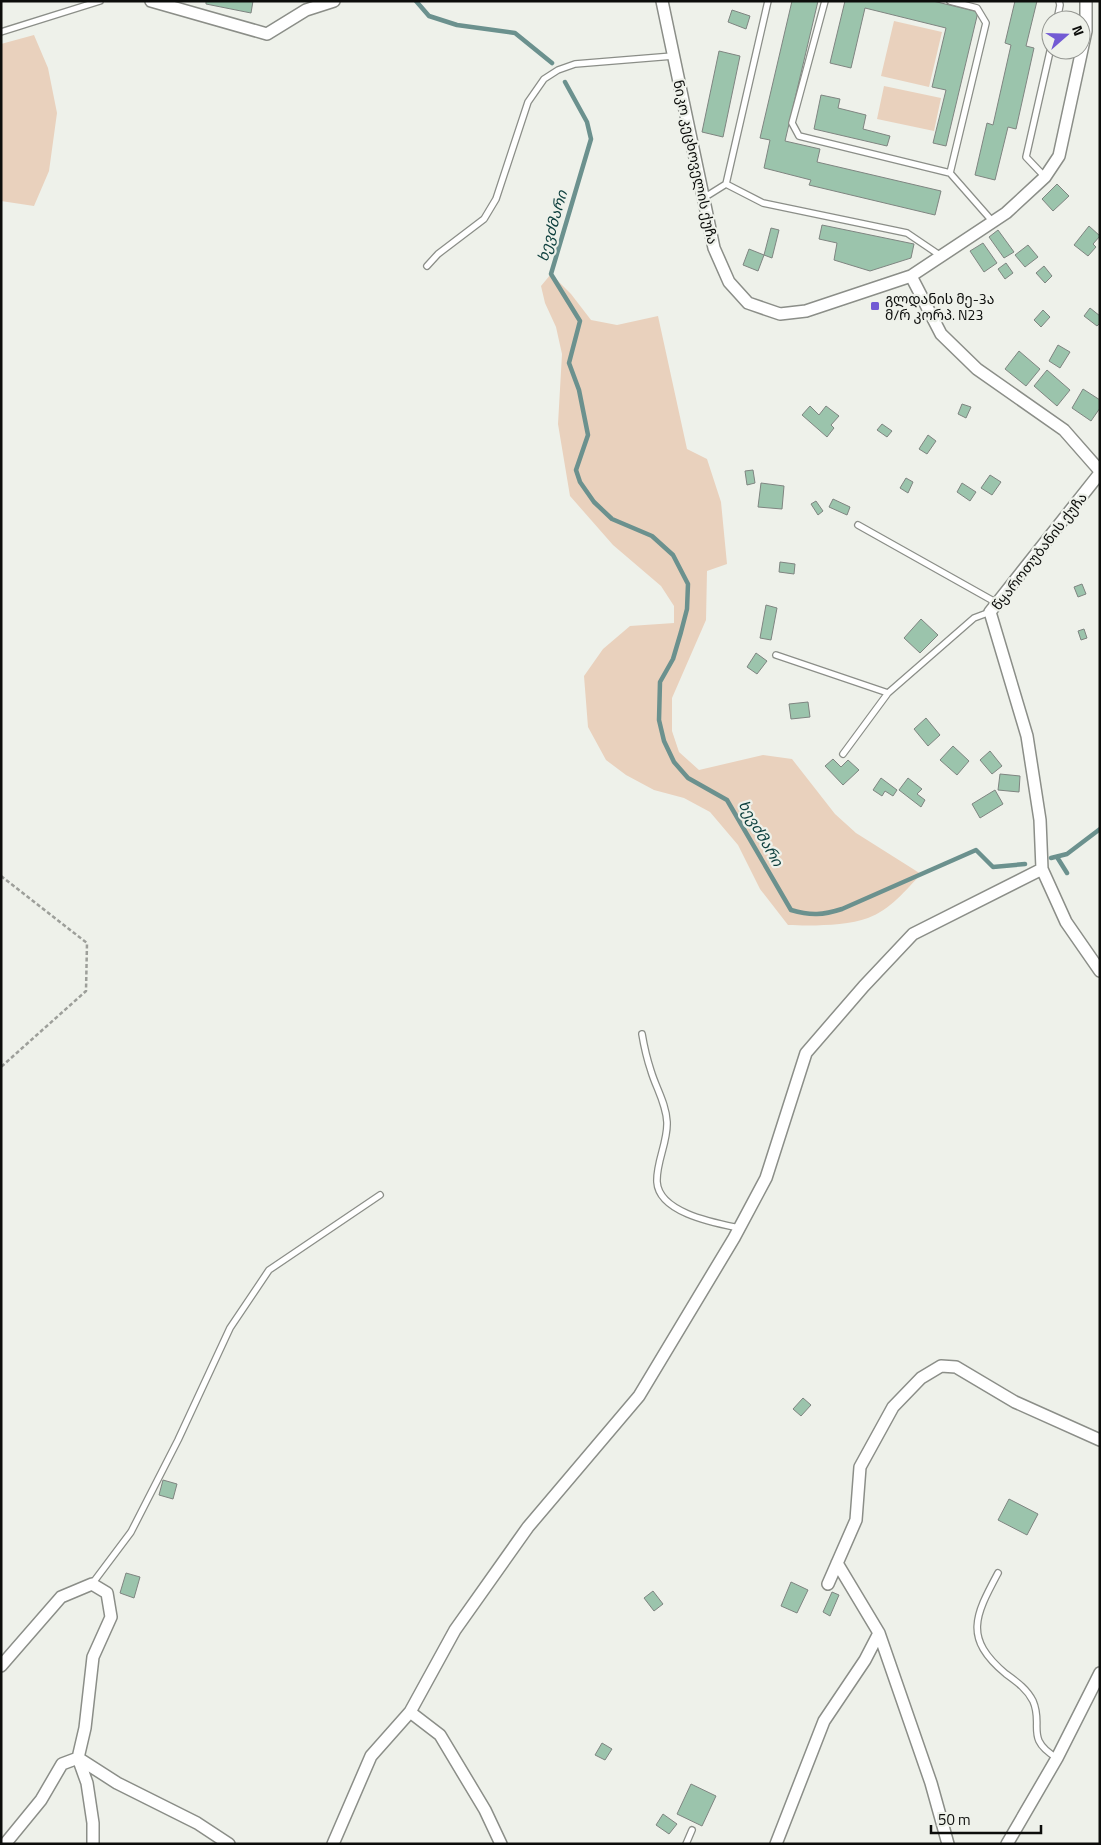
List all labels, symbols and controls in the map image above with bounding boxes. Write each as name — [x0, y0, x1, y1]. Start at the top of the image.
north arrow — [1041, 10, 1091, 60]
text: N — [1067, 22, 1090, 39]
street label: ნიკო კეცხოველის ქუჩა — [668, 78, 724, 246]
water label: ხევძმარი — [531, 186, 574, 264]
place label: გლდანის მე-3ა მ/რ კორპ. N23 — [885, 288, 994, 325]
marker: გლდანის მე-3ა მ/რ კორპ. N23 — [869, 300, 881, 312]
street label: წყაროთუბანის ქუჩა — [986, 488, 1092, 614]
water label: ხევძმარი — [733, 795, 790, 872]
scale bar — [931, 1802, 1041, 1834]
text: 50 m — [938, 1808, 971, 1831]

